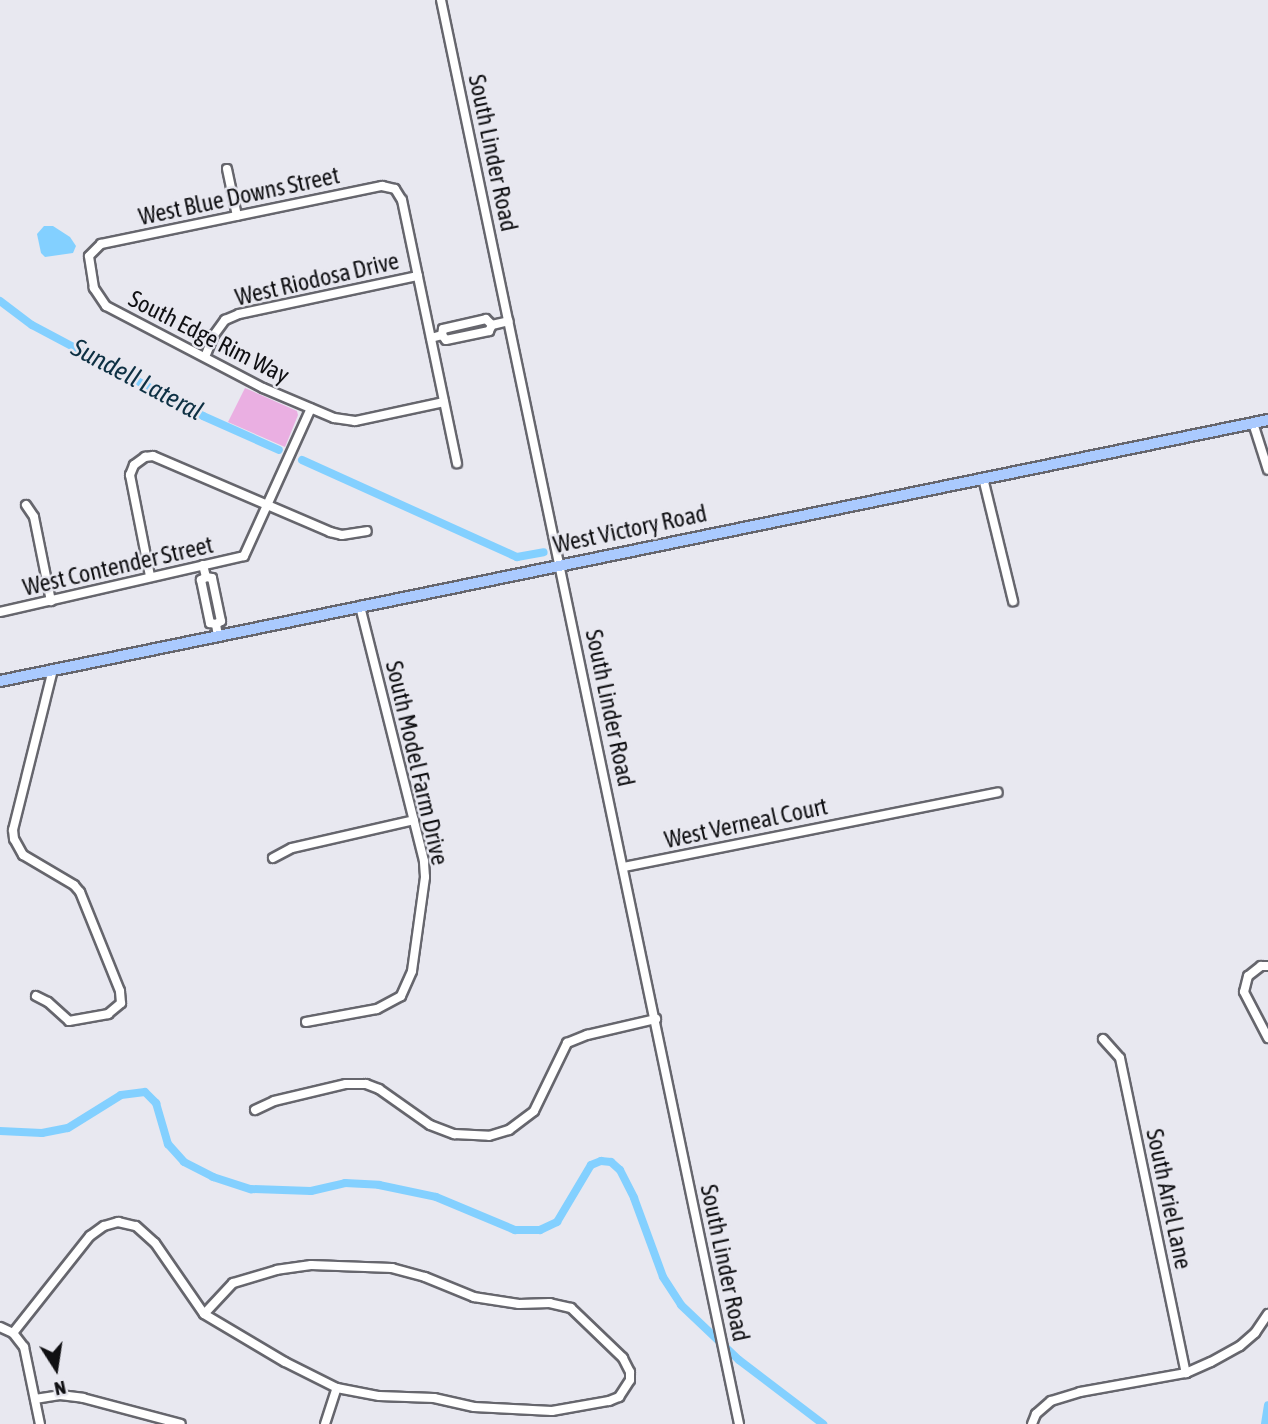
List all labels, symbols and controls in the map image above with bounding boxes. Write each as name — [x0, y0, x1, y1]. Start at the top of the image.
street label: South Linder Road — [462, 72, 524, 234]
street label: West Blue Downs Street — [136, 161, 342, 231]
street label: West Riodosa Drive — [232, 246, 402, 312]
street label: South Edge Rim Way — [124, 284, 294, 390]
water label: Sundell Lateral — [66, 332, 208, 428]
street label: West Victory Road — [550, 499, 710, 559]
street label: West Contender Street — [20, 530, 216, 602]
street label: South Linder Road — [579, 627, 641, 789]
street label: South Model Farm Drive — [380, 658, 454, 868]
street label: West Verneal Court — [662, 792, 830, 854]
street label: South Ariel Lane — [1140, 1126, 1198, 1272]
street label: South Linder Road — [694, 1182, 756, 1344]
north arrow — [21, 1333, 91, 1403]
text: N — [53, 1377, 68, 1400]

